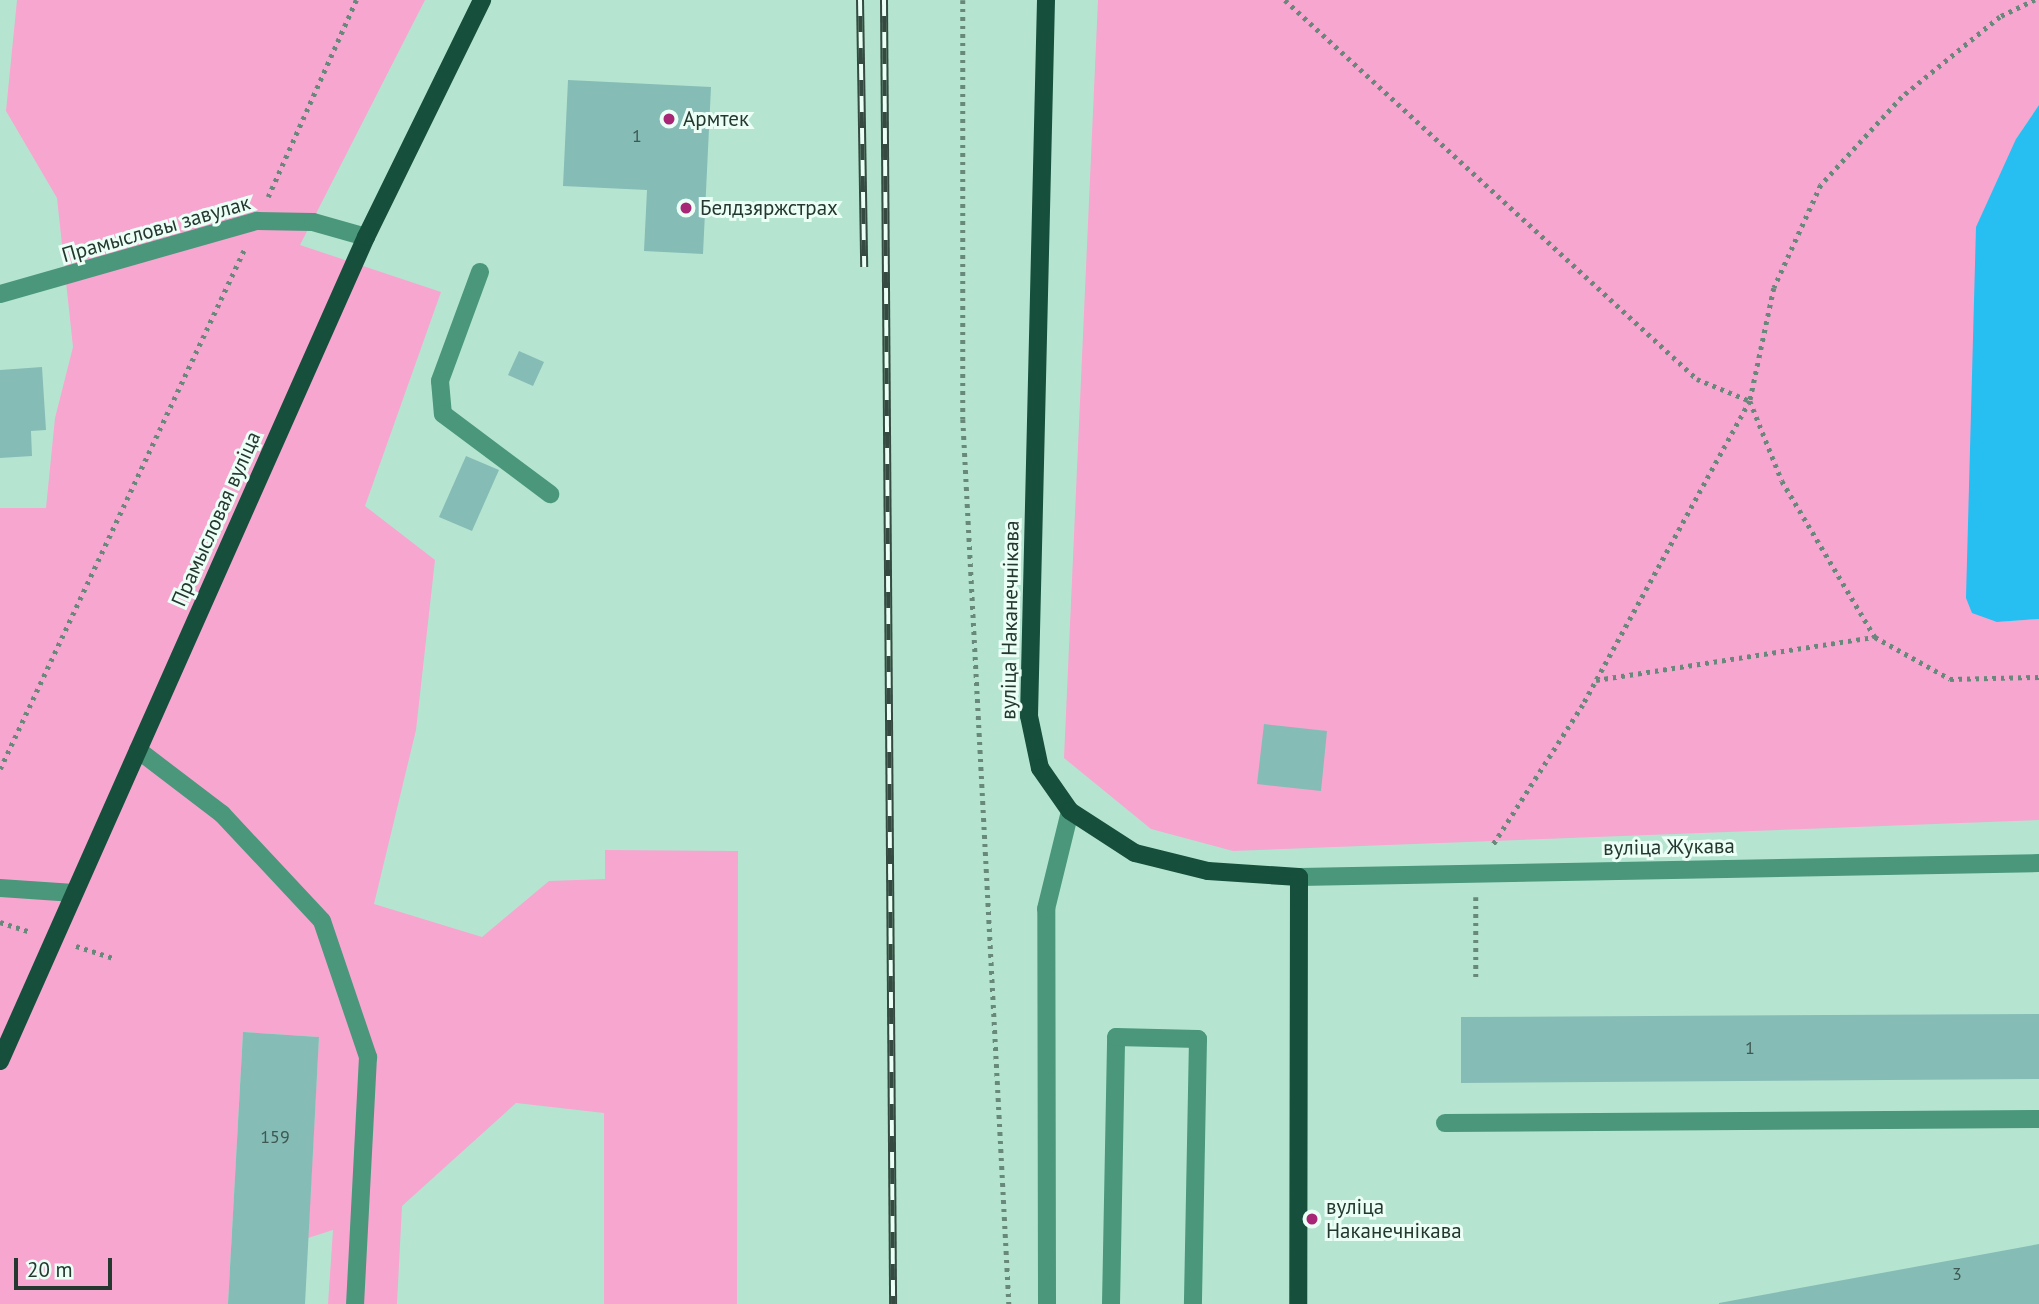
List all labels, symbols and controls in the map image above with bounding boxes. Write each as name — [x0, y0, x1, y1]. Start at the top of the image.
place label: Армтек — [683, 106, 749, 132]
marker: Армтек — [661, 111, 677, 127]
house number: 1 — [632, 125, 642, 147]
street label: Прамысловы завулак — [59, 190, 253, 268]
place label: Белдзяржстрах — [700, 195, 838, 221]
marker: Белдзяржстрах — [678, 200, 694, 216]
street label: Прамысловая вуліца — [166, 428, 266, 610]
street label: вуліца Наканечнікава — [996, 520, 1024, 720]
street label: вуліца Жукава — [1603, 833, 1735, 861]
house number: 1 — [1745, 1037, 1755, 1059]
house number: 159 — [260, 1126, 290, 1148]
place label: вуліца Наканечнікава — [1326, 1194, 1462, 1244]
marker: вуліца Наканечнікава — [1304, 1211, 1320, 1227]
scale bar — [18, 1244, 116, 1288]
text: 20 m — [27, 1256, 73, 1283]
house number: 3 — [1952, 1263, 1962, 1285]

